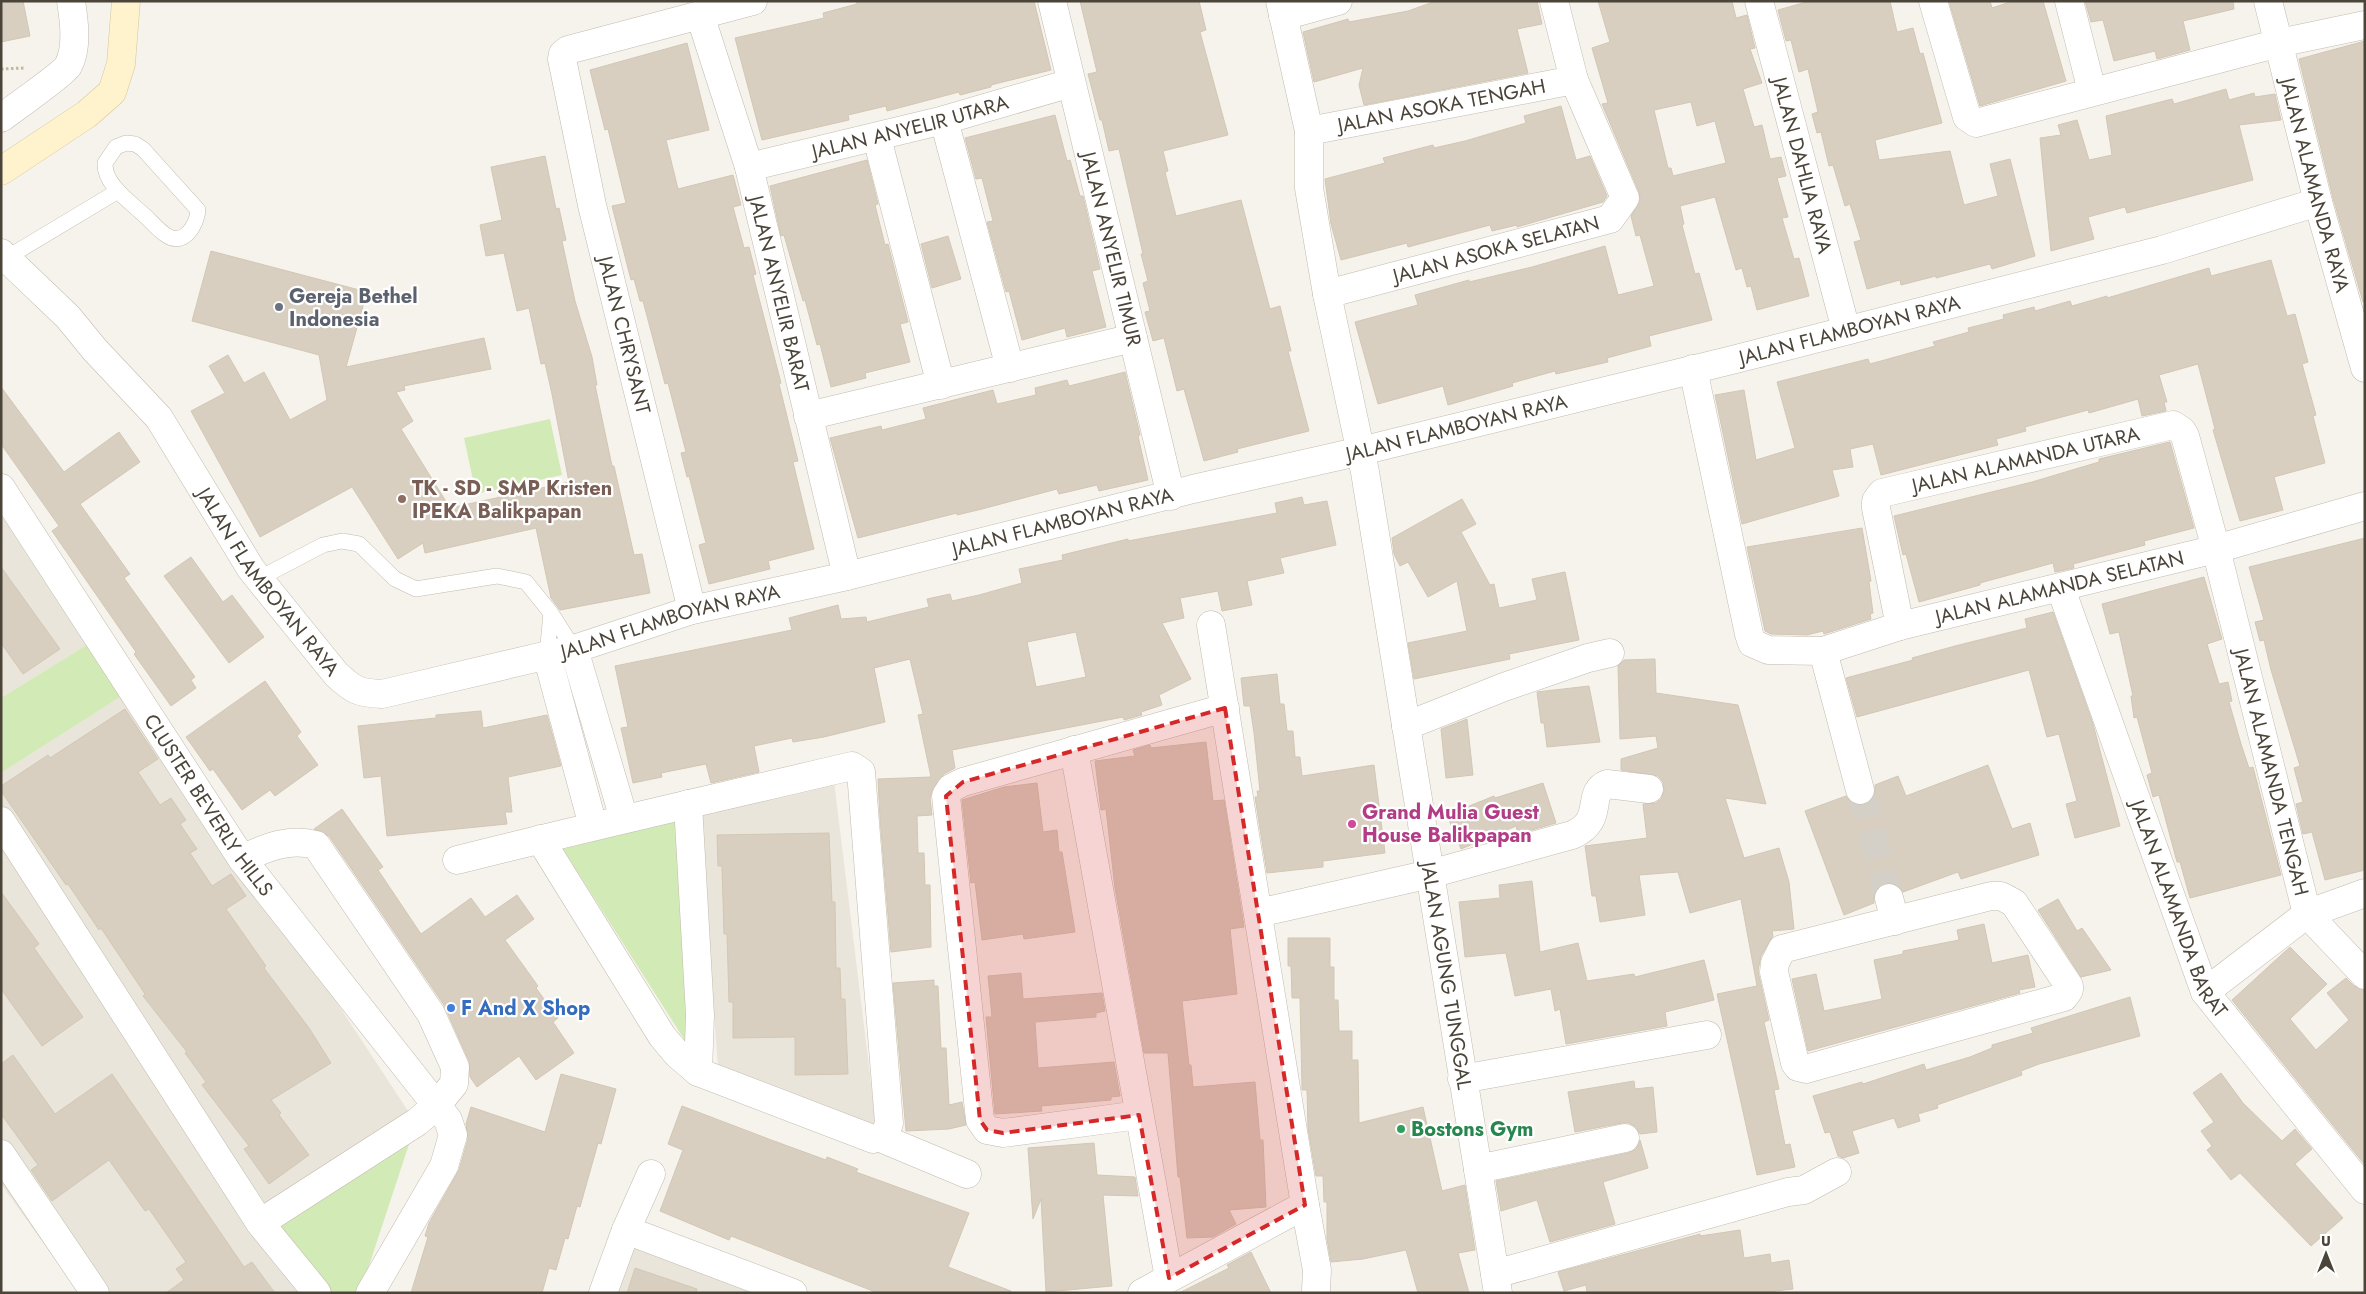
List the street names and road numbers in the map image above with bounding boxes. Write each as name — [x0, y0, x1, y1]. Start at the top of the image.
street label: JALAN ASOKA TENGAH — [1332, 71, 1548, 140]
street label: JALAN DAHLIA RAYA — [1764, 71, 1840, 258]
street label: JALAN ALAMANDA RAYA — [2272, 72, 2358, 297]
street label: JALAN ANYELIR UTARA — [806, 87, 1013, 167]
street label: JALAN ANYELIR TIMUR — [1074, 146, 1149, 349]
street label: JALAN ANYELIR BARAT — [741, 190, 817, 395]
street label: JALAN ASOKA SELATAN — [1387, 208, 1602, 291]
street label: JALAN CHRYSANT — [590, 250, 658, 418]
street label: JALAN FLAMBOYAN RAYA — [1733, 288, 1964, 373]
street label: JALAN FLAMBOYAN RAYA — [1340, 386, 1571, 469]
street label: JALAN ALAMANDA UTARA — [1906, 419, 2143, 501]
street label: JALAN FLAMBOYAN RAYA — [189, 479, 347, 683]
street label: JALAN FLAMBOYAN RAYA — [946, 480, 1177, 564]
street label: JALAN ALAMANDA SELATAN — [1929, 543, 2187, 632]
street label: JALAN FLAMBOYAN RAYA — [555, 576, 783, 667]
street label: JALAN ALAMANDA TENGAH — [2226, 643, 2316, 899]
street label: CLUSTER BEVERLY HILLS — [137, 708, 281, 902]
street label: JALAN ALAMANDA BARAT — [2122, 793, 2235, 1024]
street label: JALAN AGUNG TUNGGAL — [1413, 857, 1479, 1092]

